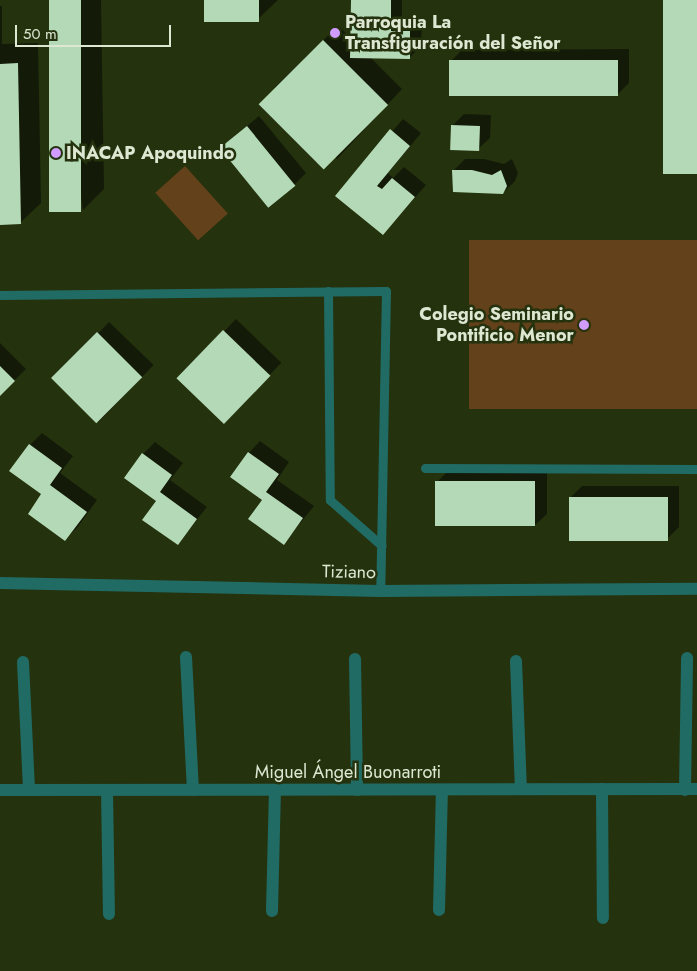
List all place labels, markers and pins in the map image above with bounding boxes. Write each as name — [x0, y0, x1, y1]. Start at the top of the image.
place label: Parroquia La Transfiguración del Señor — [345, 12, 561, 54]
marker: Parroquia La Transfiguración del Señor — [329, 27, 341, 39]
place label: INACAP Apoquindo — [66, 142, 234, 164]
marker: INACAP Apoquindo — [50, 147, 62, 159]
place label: Colegio Seminario Pontificio Menor — [419, 304, 574, 346]
marker: Colegio Seminario Pontificio Menor — [578, 319, 590, 331]

